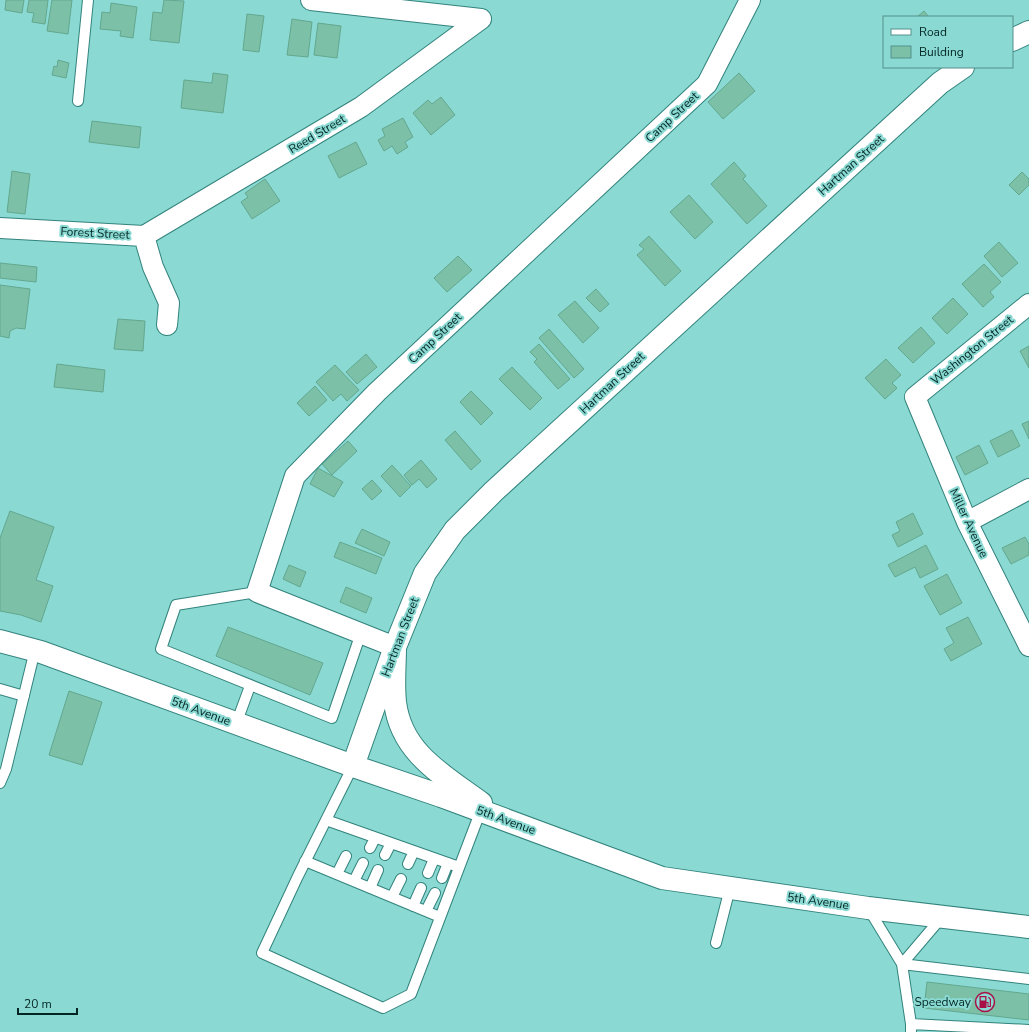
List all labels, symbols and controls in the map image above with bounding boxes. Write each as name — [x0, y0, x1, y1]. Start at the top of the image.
legend — [883, 16, 1013, 68]
text: Road — [919, 24, 947, 40]
text: Building — [919, 44, 964, 60]
street label: Camp Street — [642, 88, 703, 146]
street label: Reed Street — [286, 110, 349, 157]
street label: Hartman Street — [815, 131, 888, 199]
street label: Forest Street — [60, 223, 131, 243]
street label: Camp Street — [405, 309, 466, 367]
street label: Washington Street — [928, 311, 1017, 388]
street label: Hartman Street — [576, 348, 649, 417]
street label: Miller Avenue — [946, 486, 992, 560]
street label: Hartman Street — [378, 594, 423, 679]
street label: 5th Avenue — [169, 693, 233, 729]
street label: 5th Avenue — [474, 802, 538, 838]
street label: 5th Avenue — [786, 889, 850, 913]
scale bar — [18, 990, 77, 1016]
fuel station icon: Speedway — [974, 991, 996, 1013]
place label: Speedway — [914, 994, 972, 1010]
text: 20 m — [24, 996, 52, 1012]

